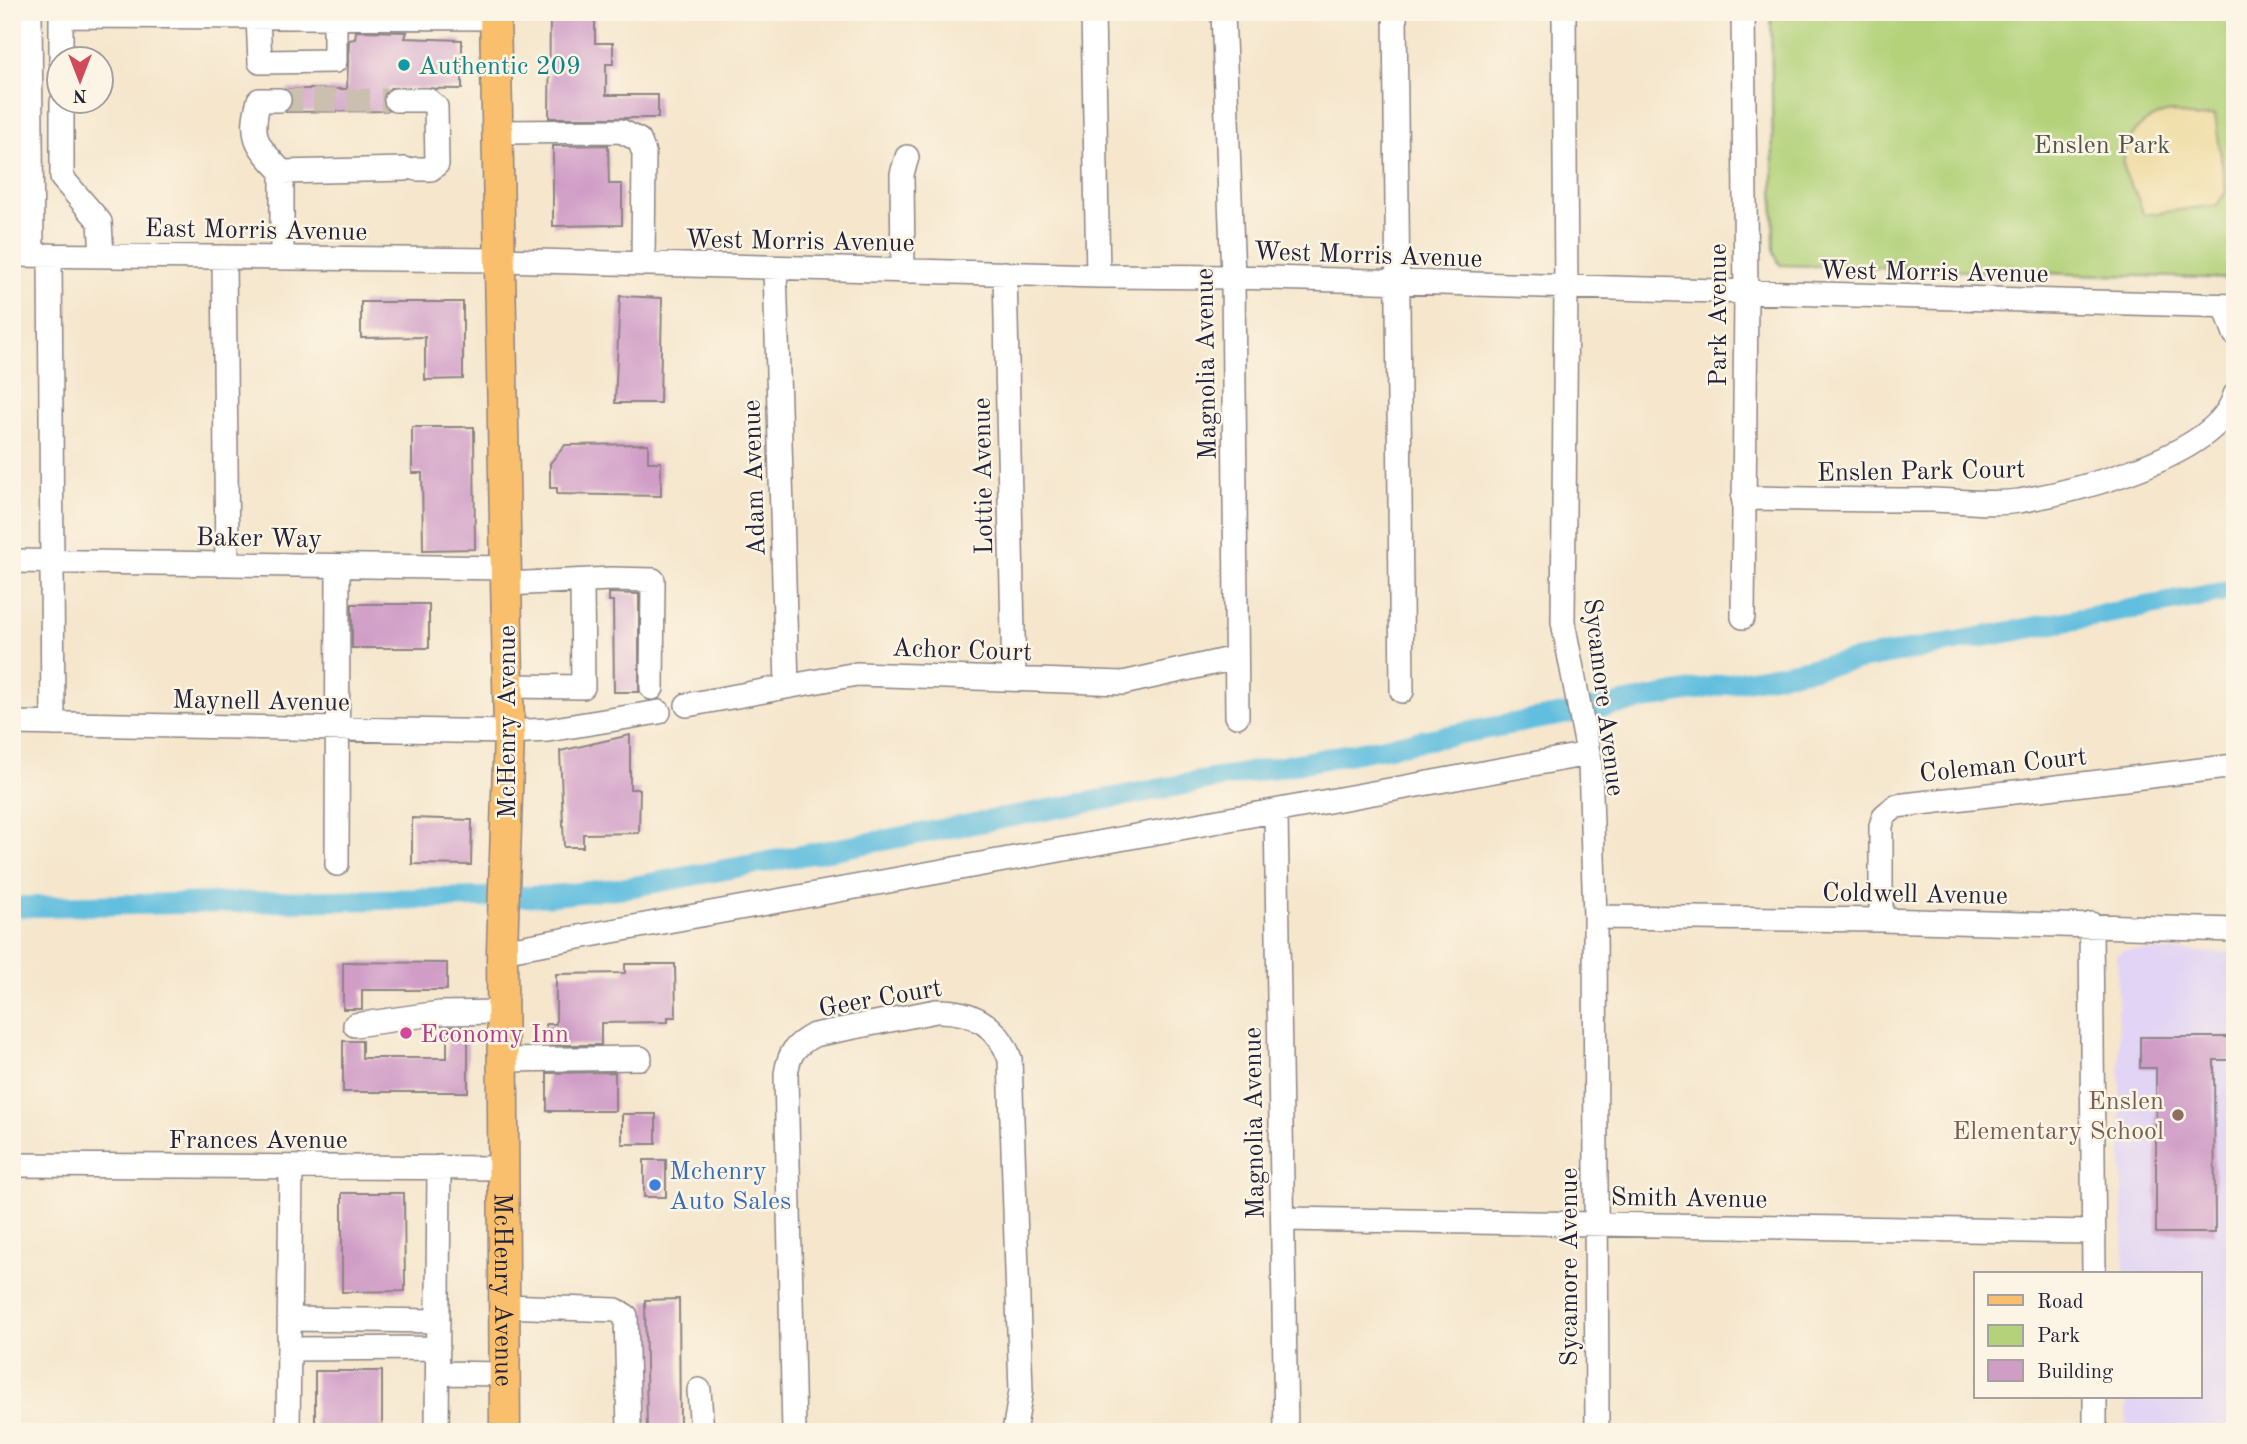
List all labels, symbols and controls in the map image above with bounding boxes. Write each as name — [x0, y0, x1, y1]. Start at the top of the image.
north arrow — [46, 46, 116, 116]
place label: Authentic 209 — [418, 54, 581, 80]
marker: Authentic 209 — [396, 57, 412, 73]
text: N — [72, 85, 87, 104]
park label: Enslen Park — [2033, 133, 2171, 159]
street label: East Morris Avenue — [144, 216, 367, 246]
street label: West Morris Avenue — [685, 227, 915, 257]
street label: West Morris Avenue — [1253, 239, 1483, 273]
street label: Park Avenue — [1706, 243, 1732, 387]
street label: West Morris Avenue — [1819, 258, 2049, 288]
street label: Magnolia Avenue — [1192, 268, 1222, 460]
street label: Lottie Avenue — [970, 397, 998, 555]
street label: Adam Avenue — [739, 399, 771, 557]
street label: Enslen Park Court — [1817, 457, 2025, 487]
street label: Baker Way — [196, 525, 322, 553]
street label: Sycamore Avenue — [1578, 597, 1628, 798]
street label: McHenry Avenue — [495, 625, 521, 819]
street label: Achor Court — [891, 636, 1032, 666]
street label: Maynell Avenue — [172, 687, 350, 717]
street label: Coleman Court — [1918, 744, 2088, 788]
street label: Coldwell Avenue — [1822, 880, 2008, 910]
street label: Geer Court — [817, 975, 944, 1023]
place label: Economy Inn — [420, 1022, 569, 1048]
marker: Economy Inn — [398, 1025, 414, 1041]
street label: Magnolia Avenue — [1240, 1027, 1270, 1219]
place label: Enslen Elementary School — [1952, 1089, 2164, 1145]
marker: Enslen Elementary School — [2170, 1107, 2186, 1123]
street label: Frances Avenue — [168, 1128, 348, 1154]
place label: Mchenry Auto Sales — [669, 1159, 791, 1215]
street label: Sycamore Avenue — [1557, 1168, 1583, 1366]
marker: Mchenry Auto Sales — [647, 1177, 663, 1193]
street label: Smith Avenue — [1610, 1185, 1768, 1213]
street label: McHenry Avenue — [489, 1193, 516, 1387]
legend — [1974, 1272, 2202, 1398]
text: Road — [2037, 1292, 2084, 1313]
text: Park — [2037, 1326, 2080, 1347]
text: Building — [2037, 1362, 2114, 1383]

